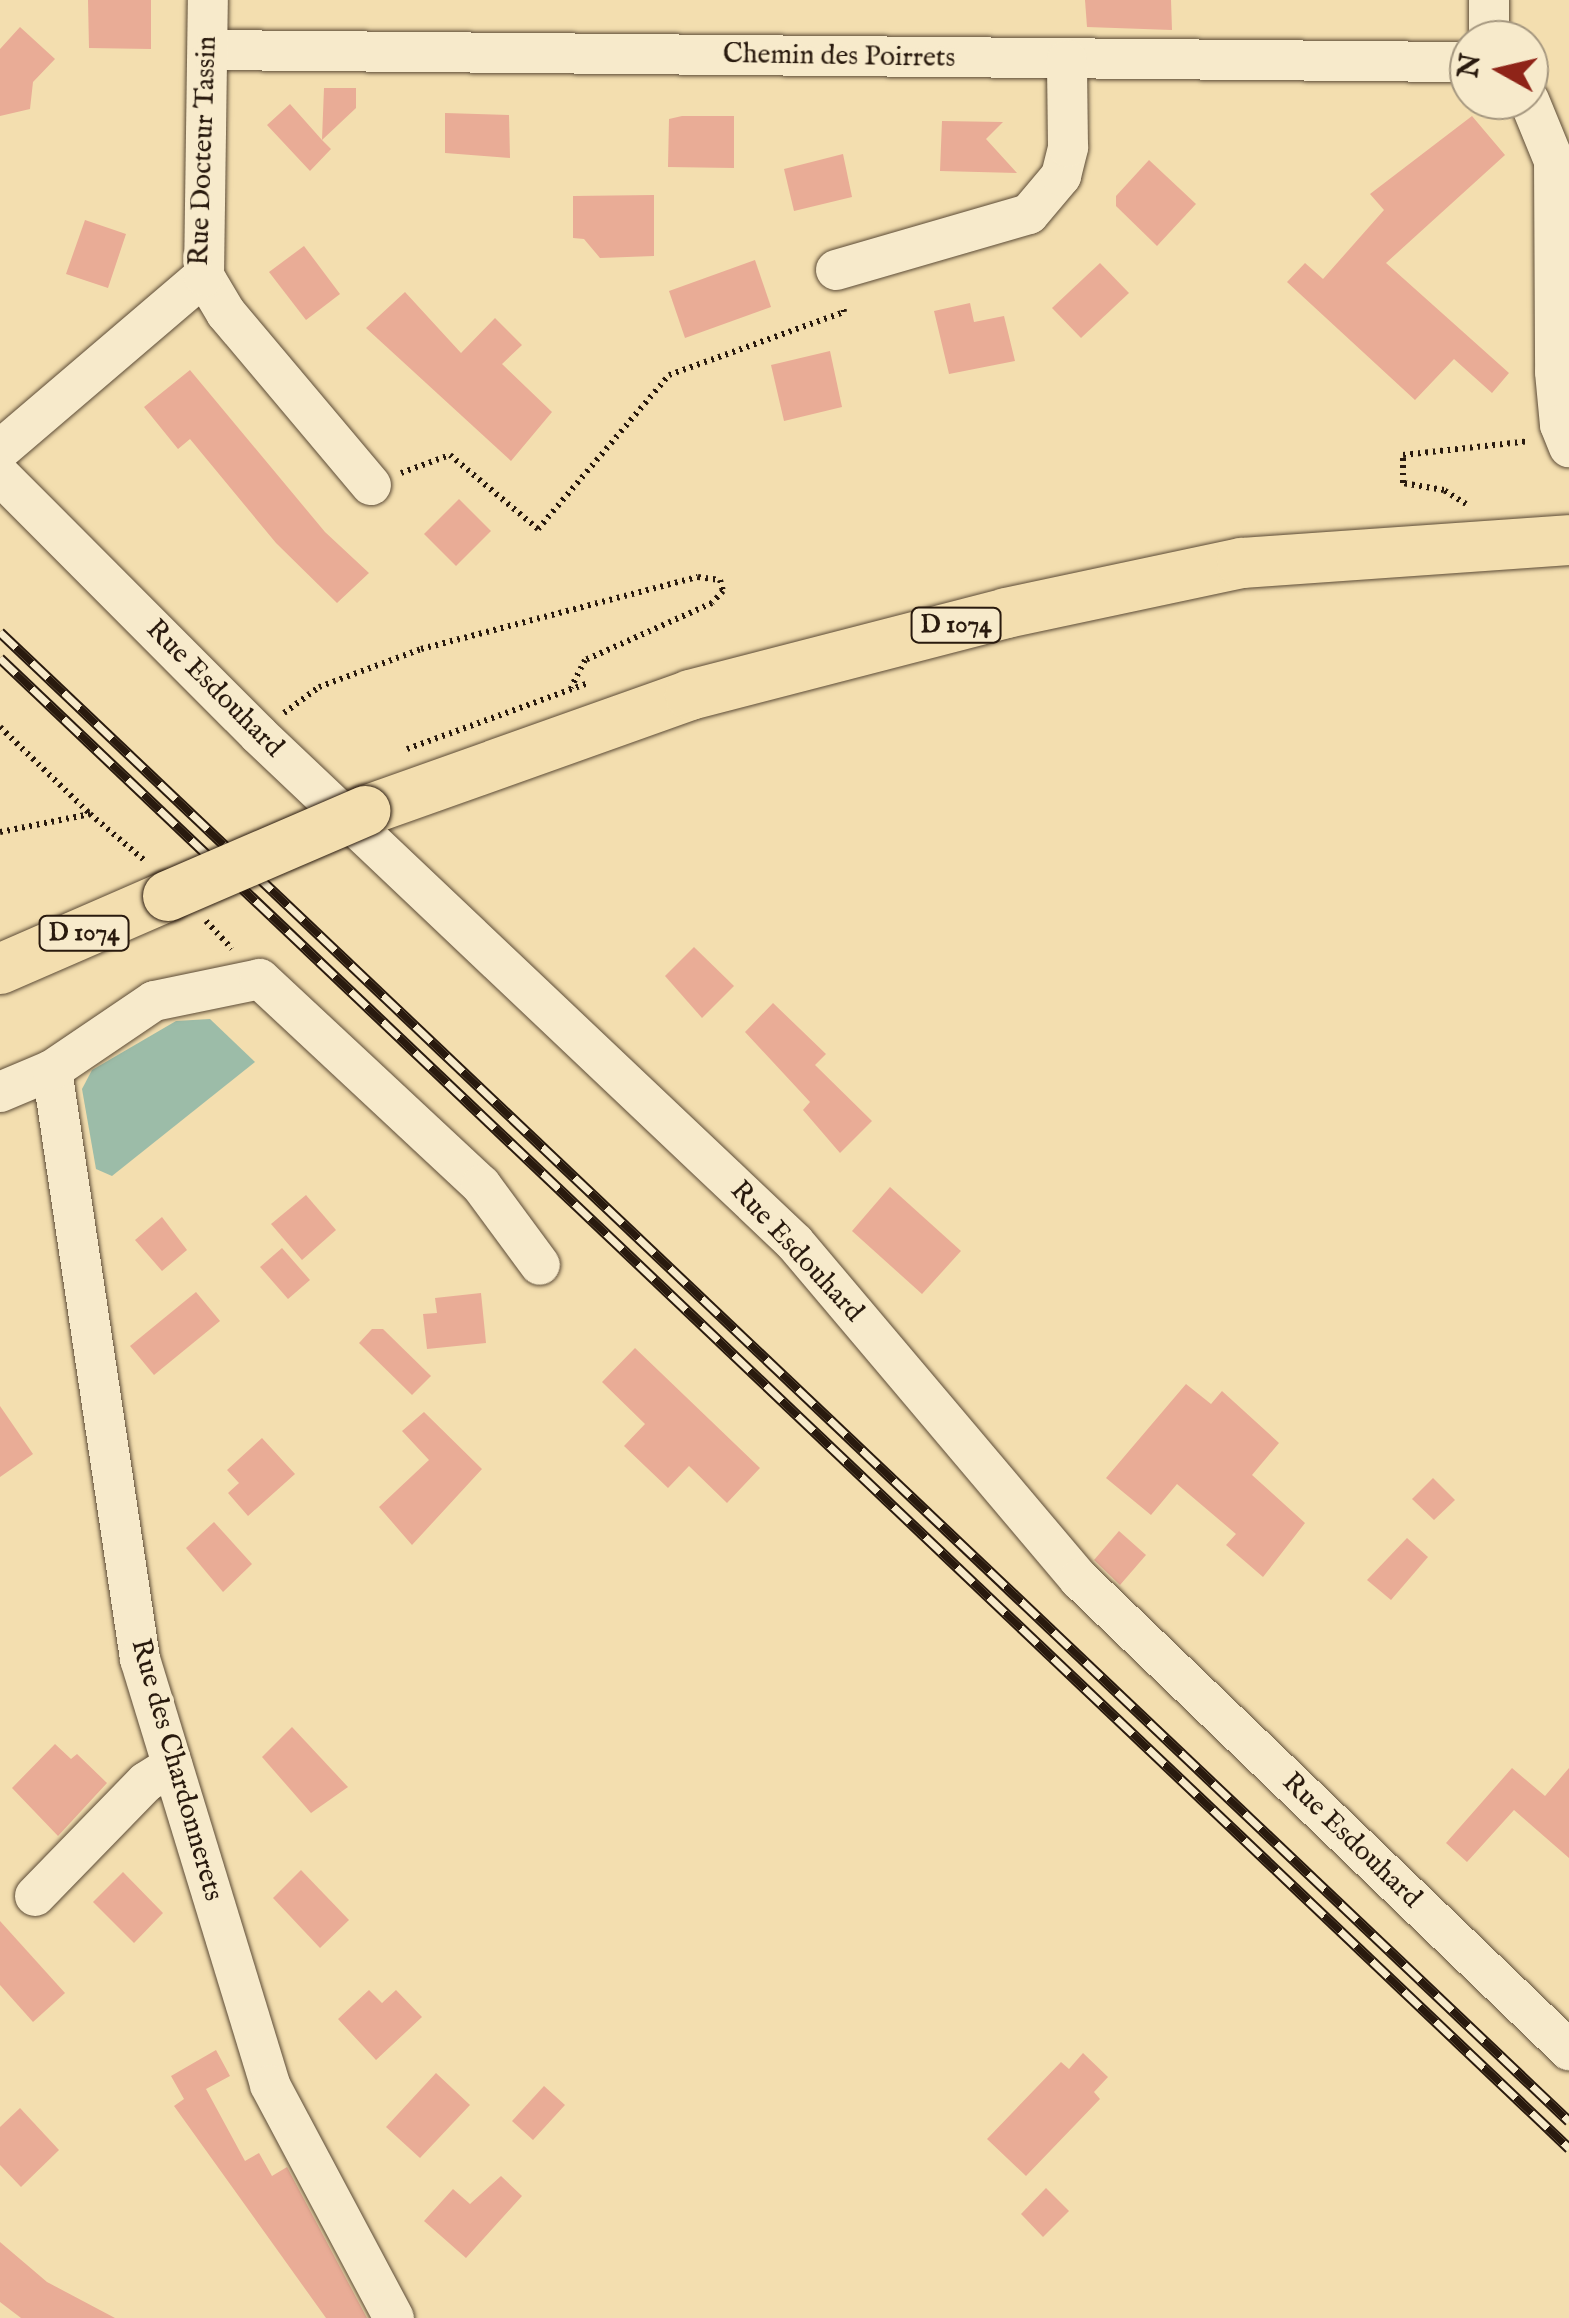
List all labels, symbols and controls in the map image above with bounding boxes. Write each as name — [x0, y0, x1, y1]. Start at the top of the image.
north arrow — [1449, 20, 1549, 120]
street label: Rue Docteur Tassin — [183, 35, 225, 267]
street label: Chemin des Poirrets — [722, 38, 956, 76]
text: N — [1452, 52, 1490, 80]
road number: D 1074 — [908, 605, 1004, 645]
street label: Rue Esdouhard — [138, 613, 290, 765]
road number: D 1074 — [36, 913, 132, 953]
street label: Rue Esdouhard — [722, 1175, 870, 1329]
street label: Rue des Chardonnerets — [123, 1635, 229, 1905]
street label: Rue Esdouhard — [1274, 1766, 1428, 1916]

